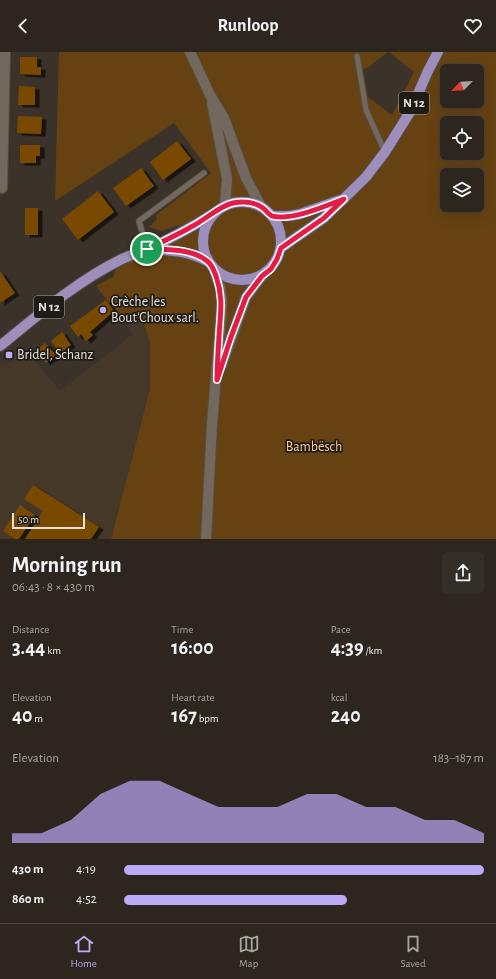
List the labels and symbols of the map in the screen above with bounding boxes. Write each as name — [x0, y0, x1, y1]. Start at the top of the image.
north arrow — [440, 64, 484, 108]
road number: N 12 — [399, 92, 429, 114]
pin — [130, 232, 164, 266]
place label: Crèche les Bout'Choux sarl. — [111, 295, 199, 325]
road number: N 12 — [34, 296, 64, 318]
marker: Crèche les Bout'Choux sarl. — [98, 305, 108, 315]
place label: Bridel, Schanz — [17, 348, 94, 362]
marker: Bridel, Schanz — [4, 350, 14, 360]
park label: Bambësch — [286, 440, 342, 454]
scale bar — [12, 511, 85, 530]

